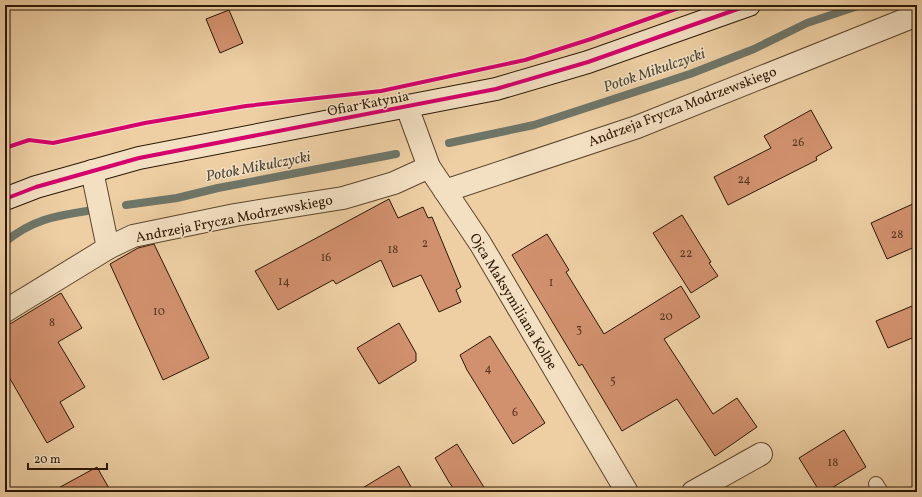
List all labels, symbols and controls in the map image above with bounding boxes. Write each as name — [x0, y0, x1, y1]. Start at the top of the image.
water label: Potok Mikulczycki — [601, 44, 709, 99]
street label: Andrzeja Frycza Modrzewskiego — [586, 63, 780, 152]
street label: Ofiar Katynia — [326, 87, 411, 122]
house number: 26 — [792, 135, 804, 151]
water label: Potok Mikulczycki — [204, 147, 313, 188]
house number: 24 — [737, 172, 751, 188]
street label: Andrzeja Frycza Modrzewskiego — [134, 191, 335, 248]
house number: 28 — [891, 227, 903, 243]
street label: Ojca Maksymiliana Kolbe — [464, 230, 561, 374]
house number: 2 — [422, 236, 428, 252]
house number: 18 — [388, 242, 398, 258]
house number: 22 — [680, 246, 692, 262]
house number: 16 — [321, 250, 331, 266]
house number: 14 — [278, 274, 290, 290]
house number: 1 — [549, 275, 553, 291]
house number: 10 — [153, 304, 165, 320]
house number: 20 — [659, 309, 673, 325]
house number: 8 — [49, 315, 55, 331]
house number: 3 — [576, 322, 582, 338]
house number: 4 — [484, 361, 492, 377]
house number: 5 — [610, 373, 616, 389]
house number: 6 — [512, 405, 518, 421]
scale bar — [28, 445, 107, 471]
text: 20 m — [34, 452, 61, 468]
house number: 18 — [828, 455, 838, 471]

